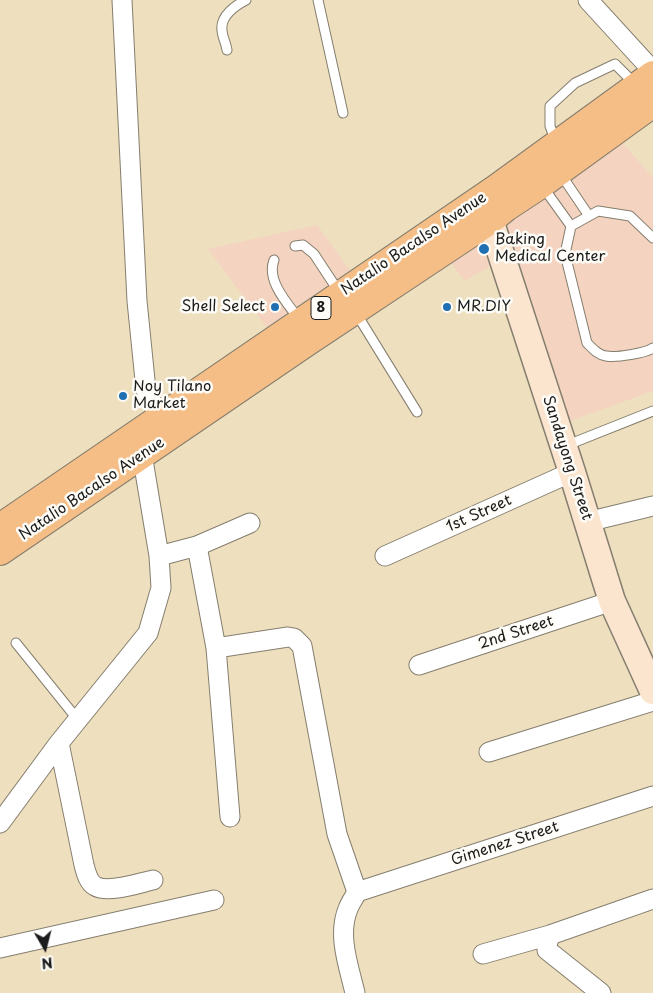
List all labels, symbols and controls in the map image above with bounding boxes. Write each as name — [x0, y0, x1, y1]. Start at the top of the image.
street label: Natalio Bacalso Avenue — [338, 189, 490, 299]
place label: Baking Medical Center — [495, 231, 606, 266]
marker: Baking Medical Center — [477, 242, 491, 256]
road number: 8 — [311, 296, 331, 320]
place label: Shell Select — [181, 298, 265, 316]
place label: MR.DIY — [457, 298, 511, 316]
marker: Shell Select — [269, 301, 281, 313]
marker: MR.DIY — [441, 301, 453, 313]
place label: Noy Tilano Market — [133, 378, 211, 413]
marker: Noy Tilano Market — [117, 390, 129, 402]
street label: Sandayong Street — [538, 393, 596, 523]
street label: Natalio Bacalso Avenue — [16, 434, 168, 544]
street label: 1st Street — [443, 492, 515, 536]
street label: 2nd Street — [476, 612, 556, 654]
street label: Gimenez Street — [449, 818, 561, 870]
north arrow — [20, 923, 70, 973]
text: N — [40, 952, 54, 975]

